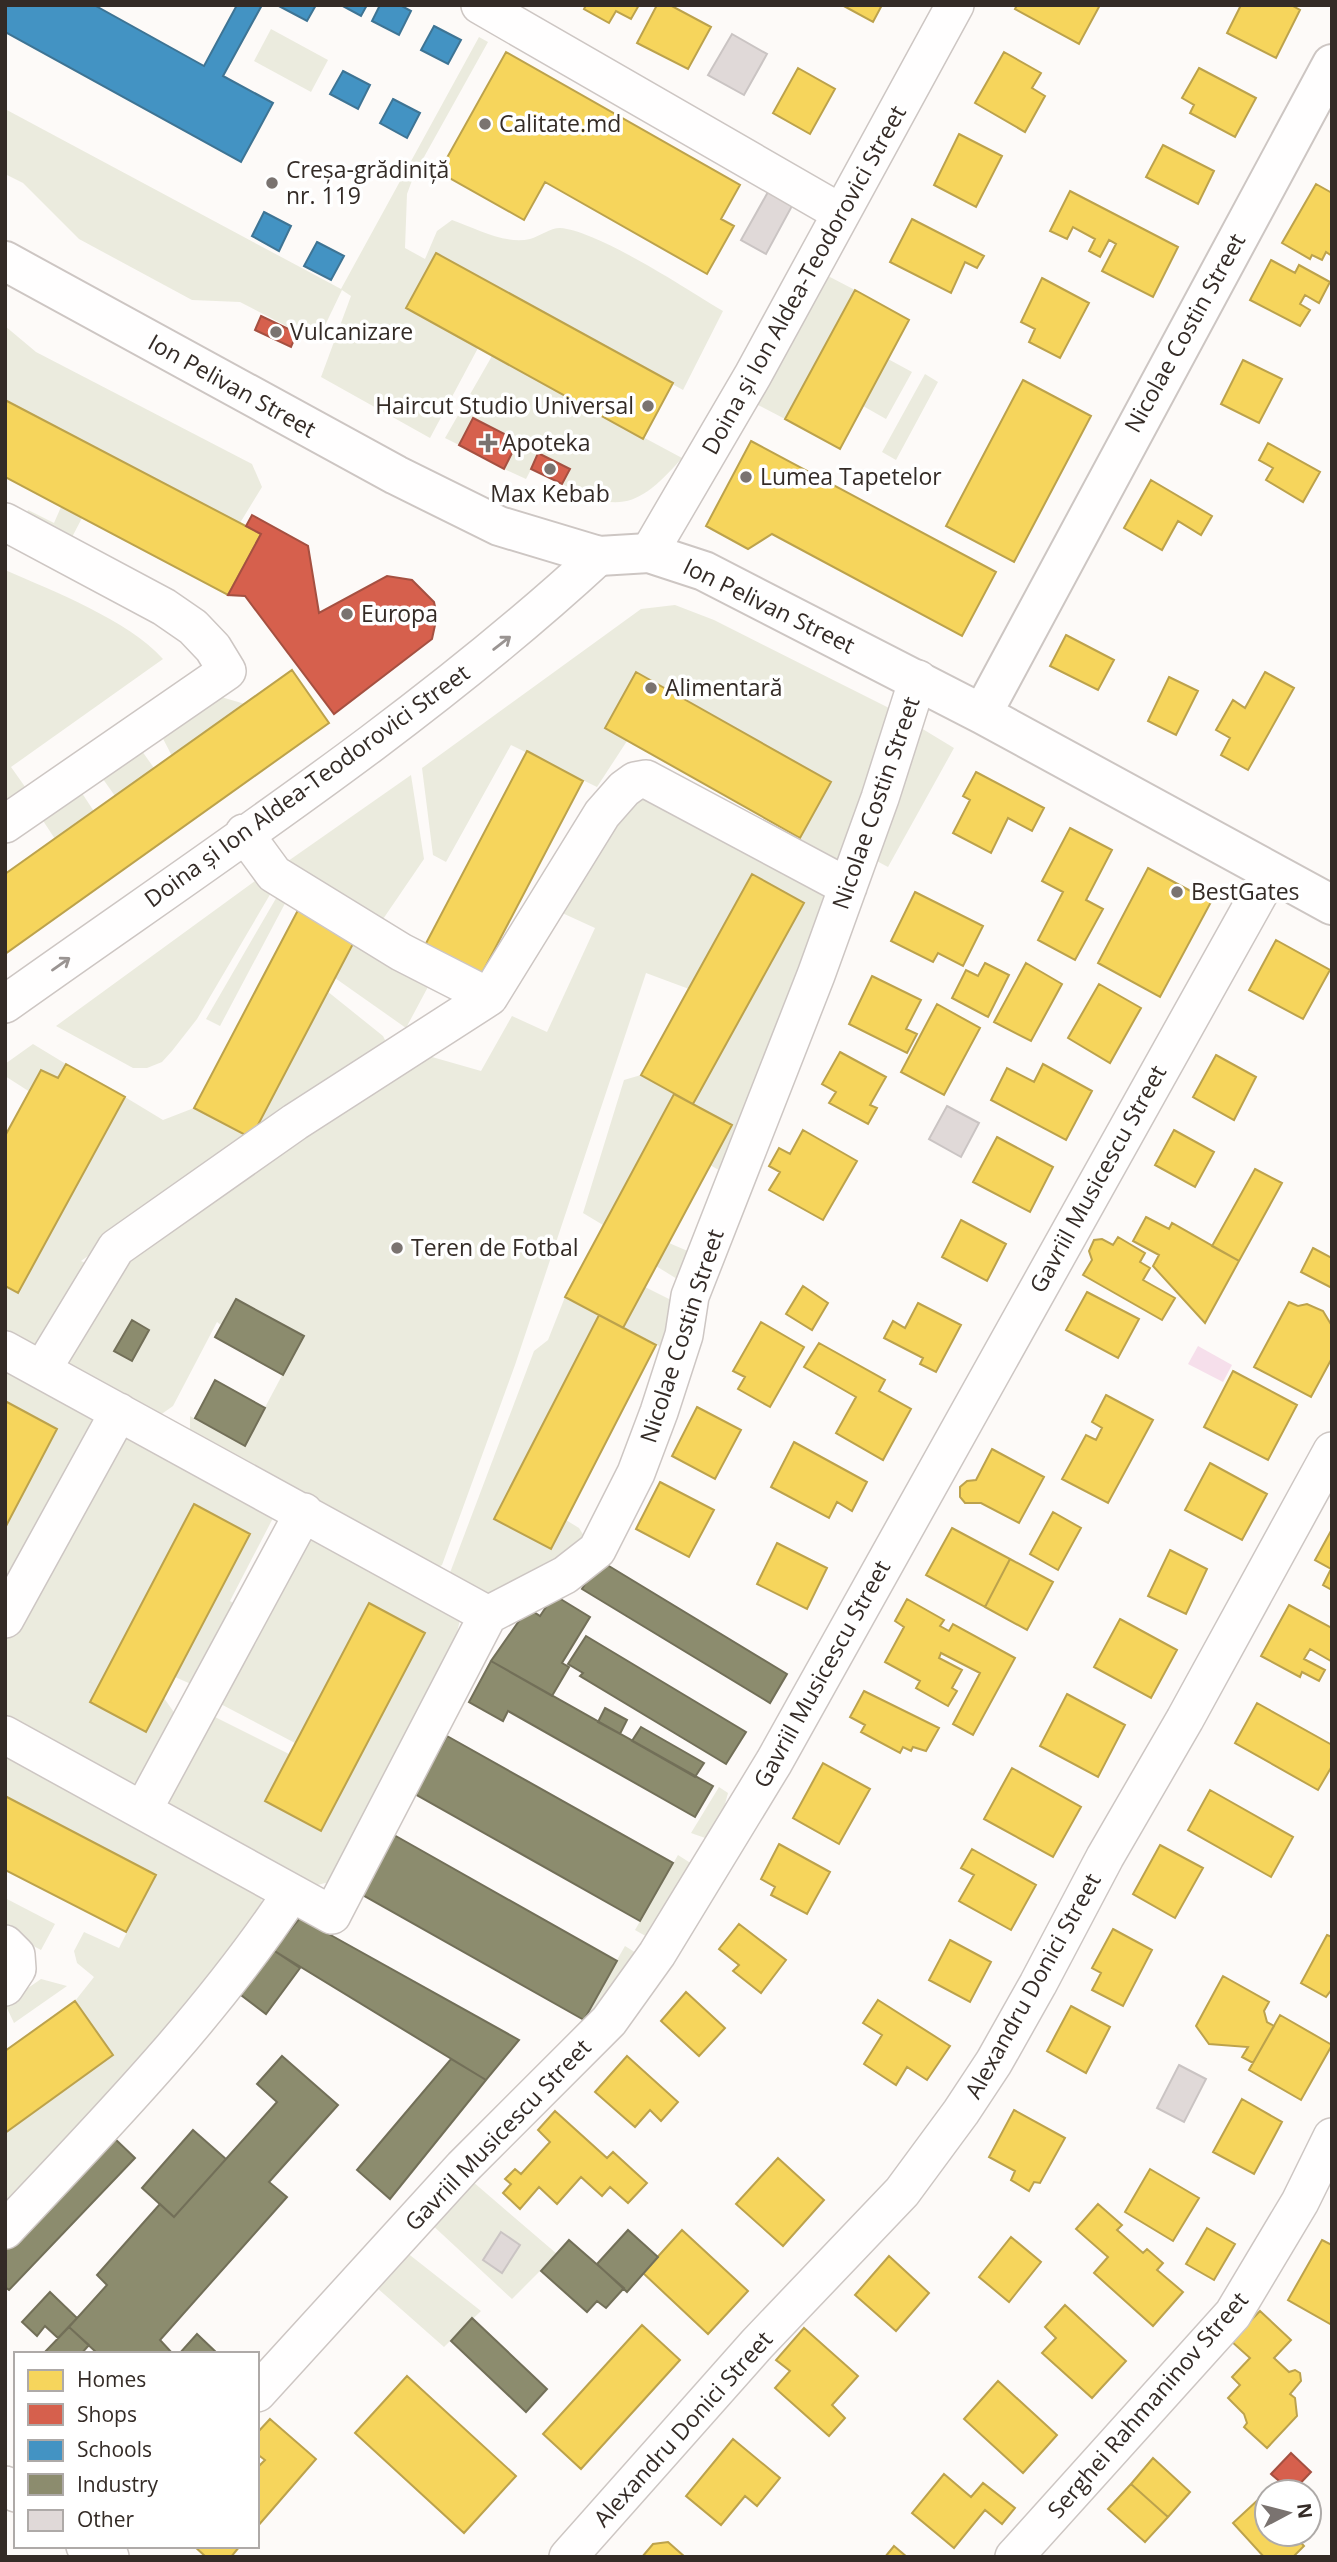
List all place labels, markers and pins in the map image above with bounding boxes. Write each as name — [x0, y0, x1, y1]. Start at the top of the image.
place label: Calitate.md — [499, 107, 621, 139]
marker: Calitate.md — [477, 116, 493, 132]
place label: Creșa-grădiniță nr. 119 — [286, 153, 449, 211]
marker: Creșa-grădiniță nr. 119 — [264, 175, 280, 191]
place label: Vulcanizare — [290, 315, 413, 347]
marker: Vulcanizare — [268, 324, 284, 340]
place label: Haircut Studio Universal — [375, 389, 634, 421]
marker: Haircut Studio Universal — [640, 398, 656, 414]
place label: Apoteka — [502, 426, 590, 458]
marker: Apoteka — [480, 435, 496, 451]
place label: Lumea Tapetelor — [760, 460, 942, 492]
marker: Max Kebab — [542, 461, 558, 477]
marker: Lumea Tapetelor — [738, 469, 754, 485]
place label: Max Kebab — [490, 477, 610, 509]
place label: Europa — [361, 597, 438, 629]
marker: Europa — [339, 606, 355, 622]
place label: Alimentară — [665, 671, 783, 703]
marker: Alimentară — [643, 680, 659, 696]
place label: BestGates — [1191, 875, 1300, 907]
marker: BestGates — [1169, 884, 1185, 900]
place label: Teren de Fotbal — [411, 1231, 579, 1263]
marker: Teren de Fotbal — [389, 1240, 405, 1256]

